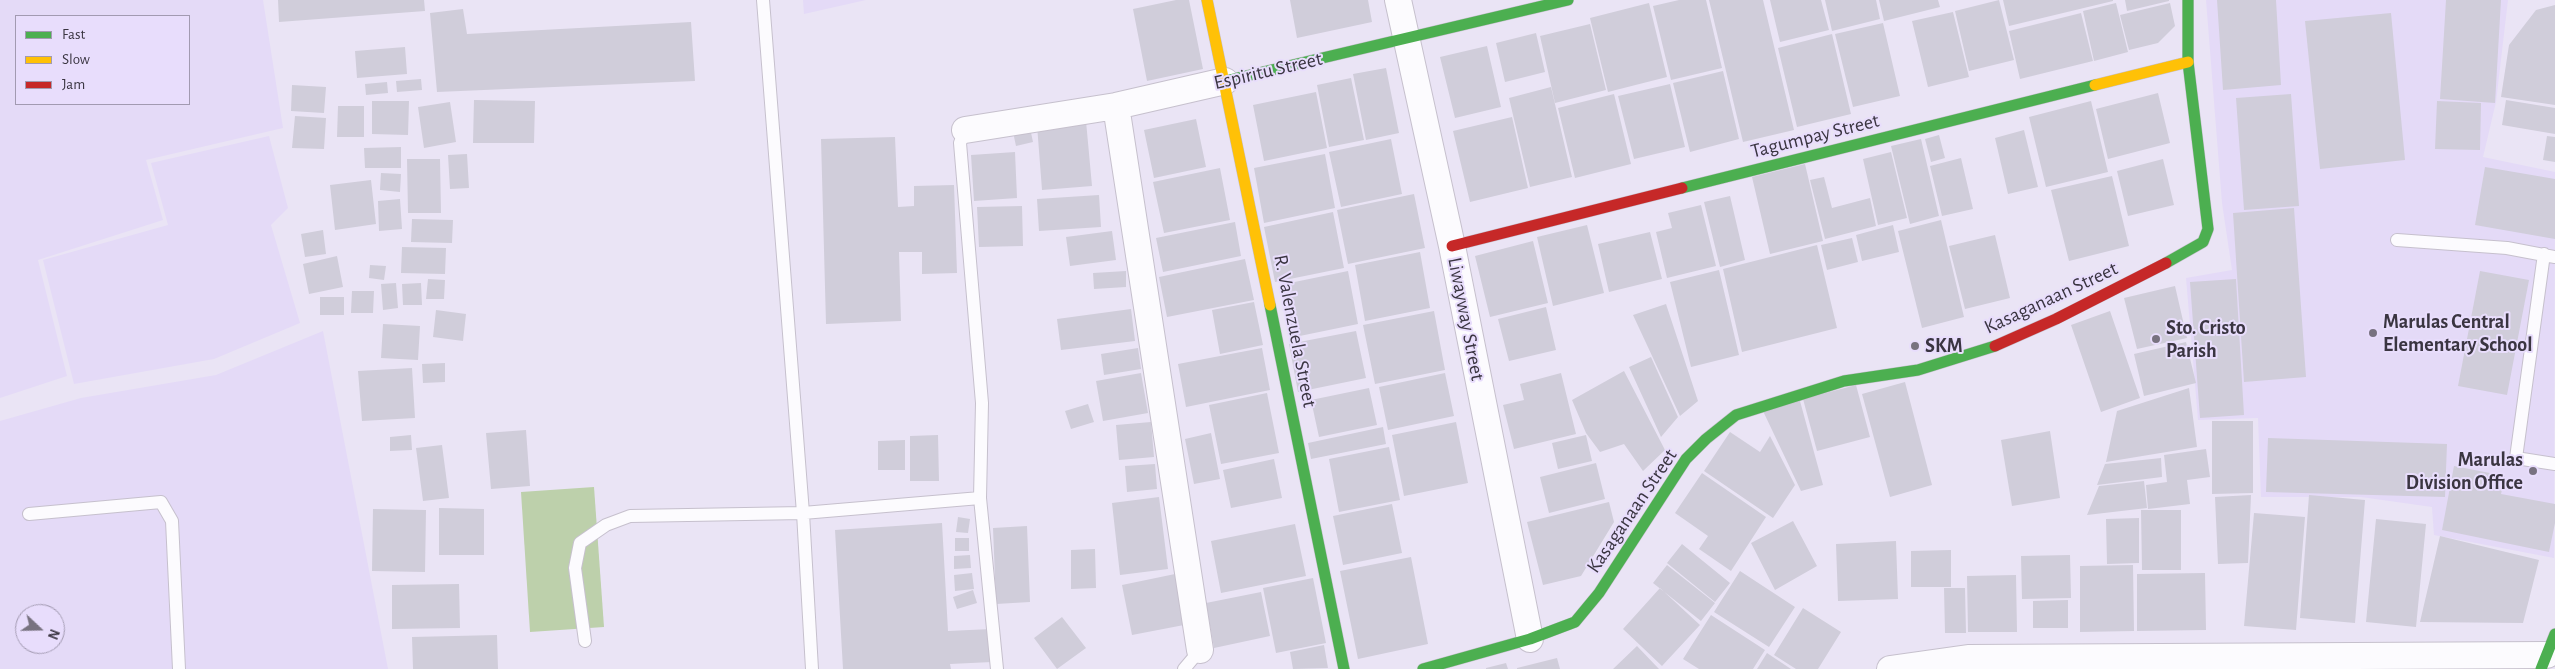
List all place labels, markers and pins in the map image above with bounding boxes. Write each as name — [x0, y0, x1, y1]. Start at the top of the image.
place label: Marulas Central Elementary School — [2383, 310, 2532, 357]
place label: Sto. Cristo Parish — [2166, 316, 2246, 363]
marker: Marulas Central Elementary School — [2367, 327, 2379, 339]
marker: Sto. Cristo Parish — [2150, 333, 2162, 345]
place label: SKM — [1925, 334, 1963, 358]
marker: SKM — [1909, 340, 1921, 352]
place label: Marulas Division Office — [2406, 448, 2523, 495]
marker: Marulas Division Office — [2527, 465, 2539, 477]

